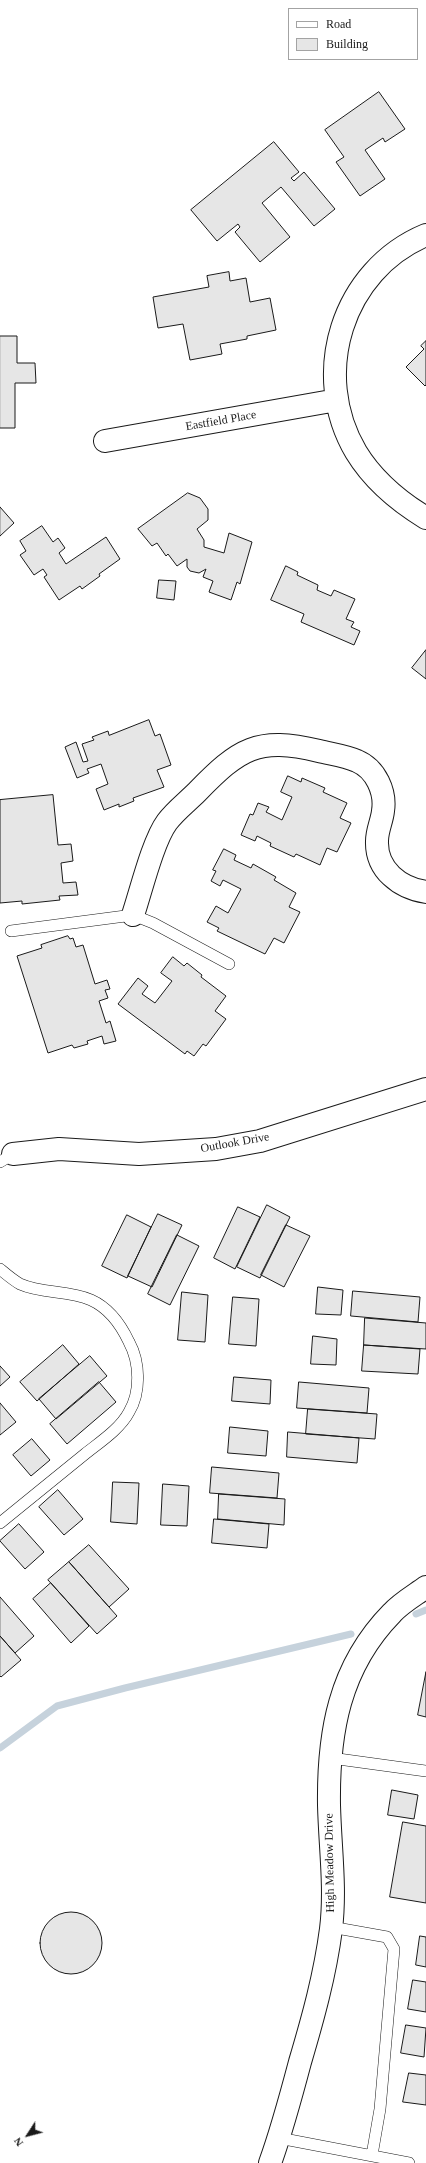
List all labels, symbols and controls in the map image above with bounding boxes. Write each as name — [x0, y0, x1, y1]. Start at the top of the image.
legend — [288, 8, 418, 60]
text: Road — [326, 17, 351, 31]
text: Building — [326, 37, 368, 51]
street label: Eastfield Place — [184, 408, 258, 434]
street label: Outlook Drive — [199, 1130, 271, 1156]
street label: High Meadow Drive — [322, 1813, 338, 1913]
north arrow — [8, 2115, 48, 2155]
text: N — [11, 2135, 25, 2149]

